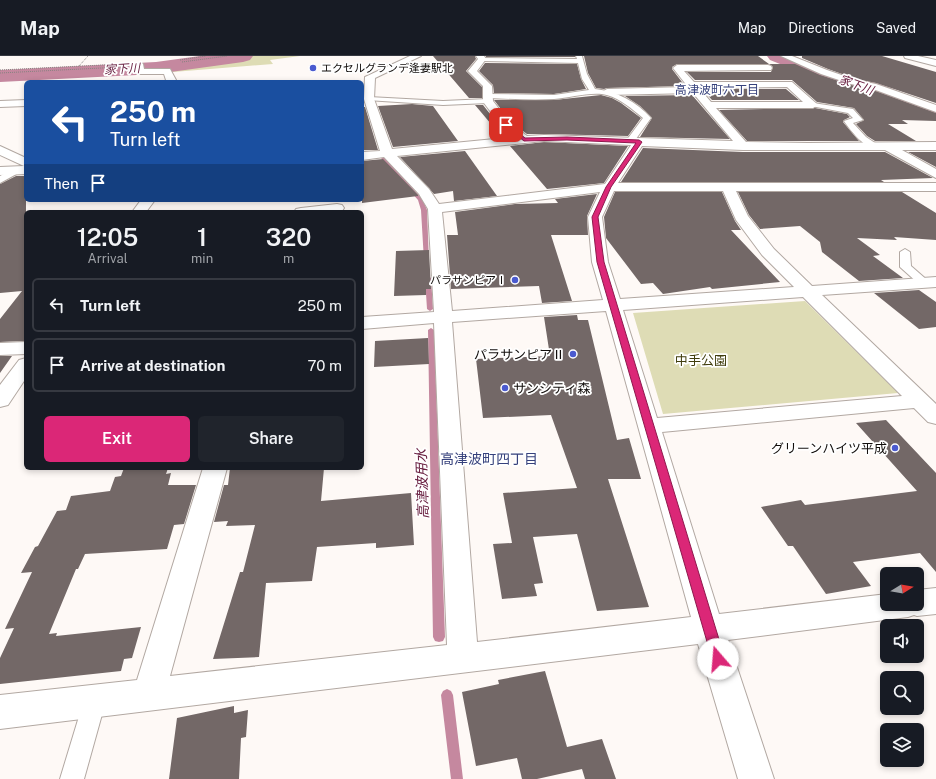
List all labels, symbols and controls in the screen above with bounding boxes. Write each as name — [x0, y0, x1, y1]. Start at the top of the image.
text: Map — [20, 17, 60, 39]
text: Map — [738, 20, 766, 36]
text: Directions — [788, 20, 854, 36]
text: Saved — [876, 20, 916, 36]
water label: 家下川 — [104, 61, 142, 77]
place label: エクセルグランデ逢妻駅北 — [321, 62, 453, 74]
marker: エクセルグランデ逢妻駅北 — [308, 63, 318, 73]
water label: 家下川 — [837, 72, 877, 98]
district label: 高津波町六丁目 — [675, 83, 759, 97]
text: 250 m — [110, 95, 196, 128]
icon: left — [44, 96, 96, 148]
pin — [489, 108, 523, 142]
icon: arrive — [495, 114, 517, 136]
text: Turn left — [110, 129, 180, 150]
icon: arrive — [87, 172, 109, 194]
text: Then — [44, 175, 79, 192]
text: 12:05 — [77, 223, 138, 251]
text: 1 — [197, 223, 207, 251]
text: 320 — [266, 223, 311, 251]
text: Arrival — [87, 251, 128, 266]
text: min — [191, 251, 213, 266]
text: m — [283, 251, 294, 266]
place label: パラサンピアⅠ — [430, 274, 507, 286]
marker: パラサンピアⅠ — [510, 275, 520, 285]
icon: left — [46, 294, 68, 316]
text: Turn left — [80, 297, 141, 314]
text: 250 m — [298, 297, 342, 314]
place label: パラサンピアⅡ — [474, 347, 565, 362]
marker: パラサンピアⅡ — [568, 349, 578, 359]
park label: 中手公園 — [675, 353, 727, 368]
icon: arrive — [46, 354, 68, 376]
text: Arrive at destination — [80, 357, 225, 374]
text: 70 m — [307, 357, 342, 374]
place label: サンシティ森 — [513, 381, 590, 396]
marker: サンシティ森 — [500, 383, 510, 393]
button: Exit — [44, 416, 190, 462]
button: Share — [198, 416, 344, 462]
place label: グリーンハイツ平成 — [771, 441, 887, 456]
marker: グリーンハイツ平成 — [890, 443, 900, 453]
water label: 高津波用水 — [413, 447, 431, 519]
district label: 高津波町四丁目 — [440, 451, 538, 467]
north arrow — [880, 567, 924, 611]
map controls — [880, 567, 924, 767]
button: sound — [880, 619, 924, 663]
position arrow — [697, 638, 739, 680]
button: search — [880, 671, 924, 715]
button: layers — [880, 723, 924, 767]

